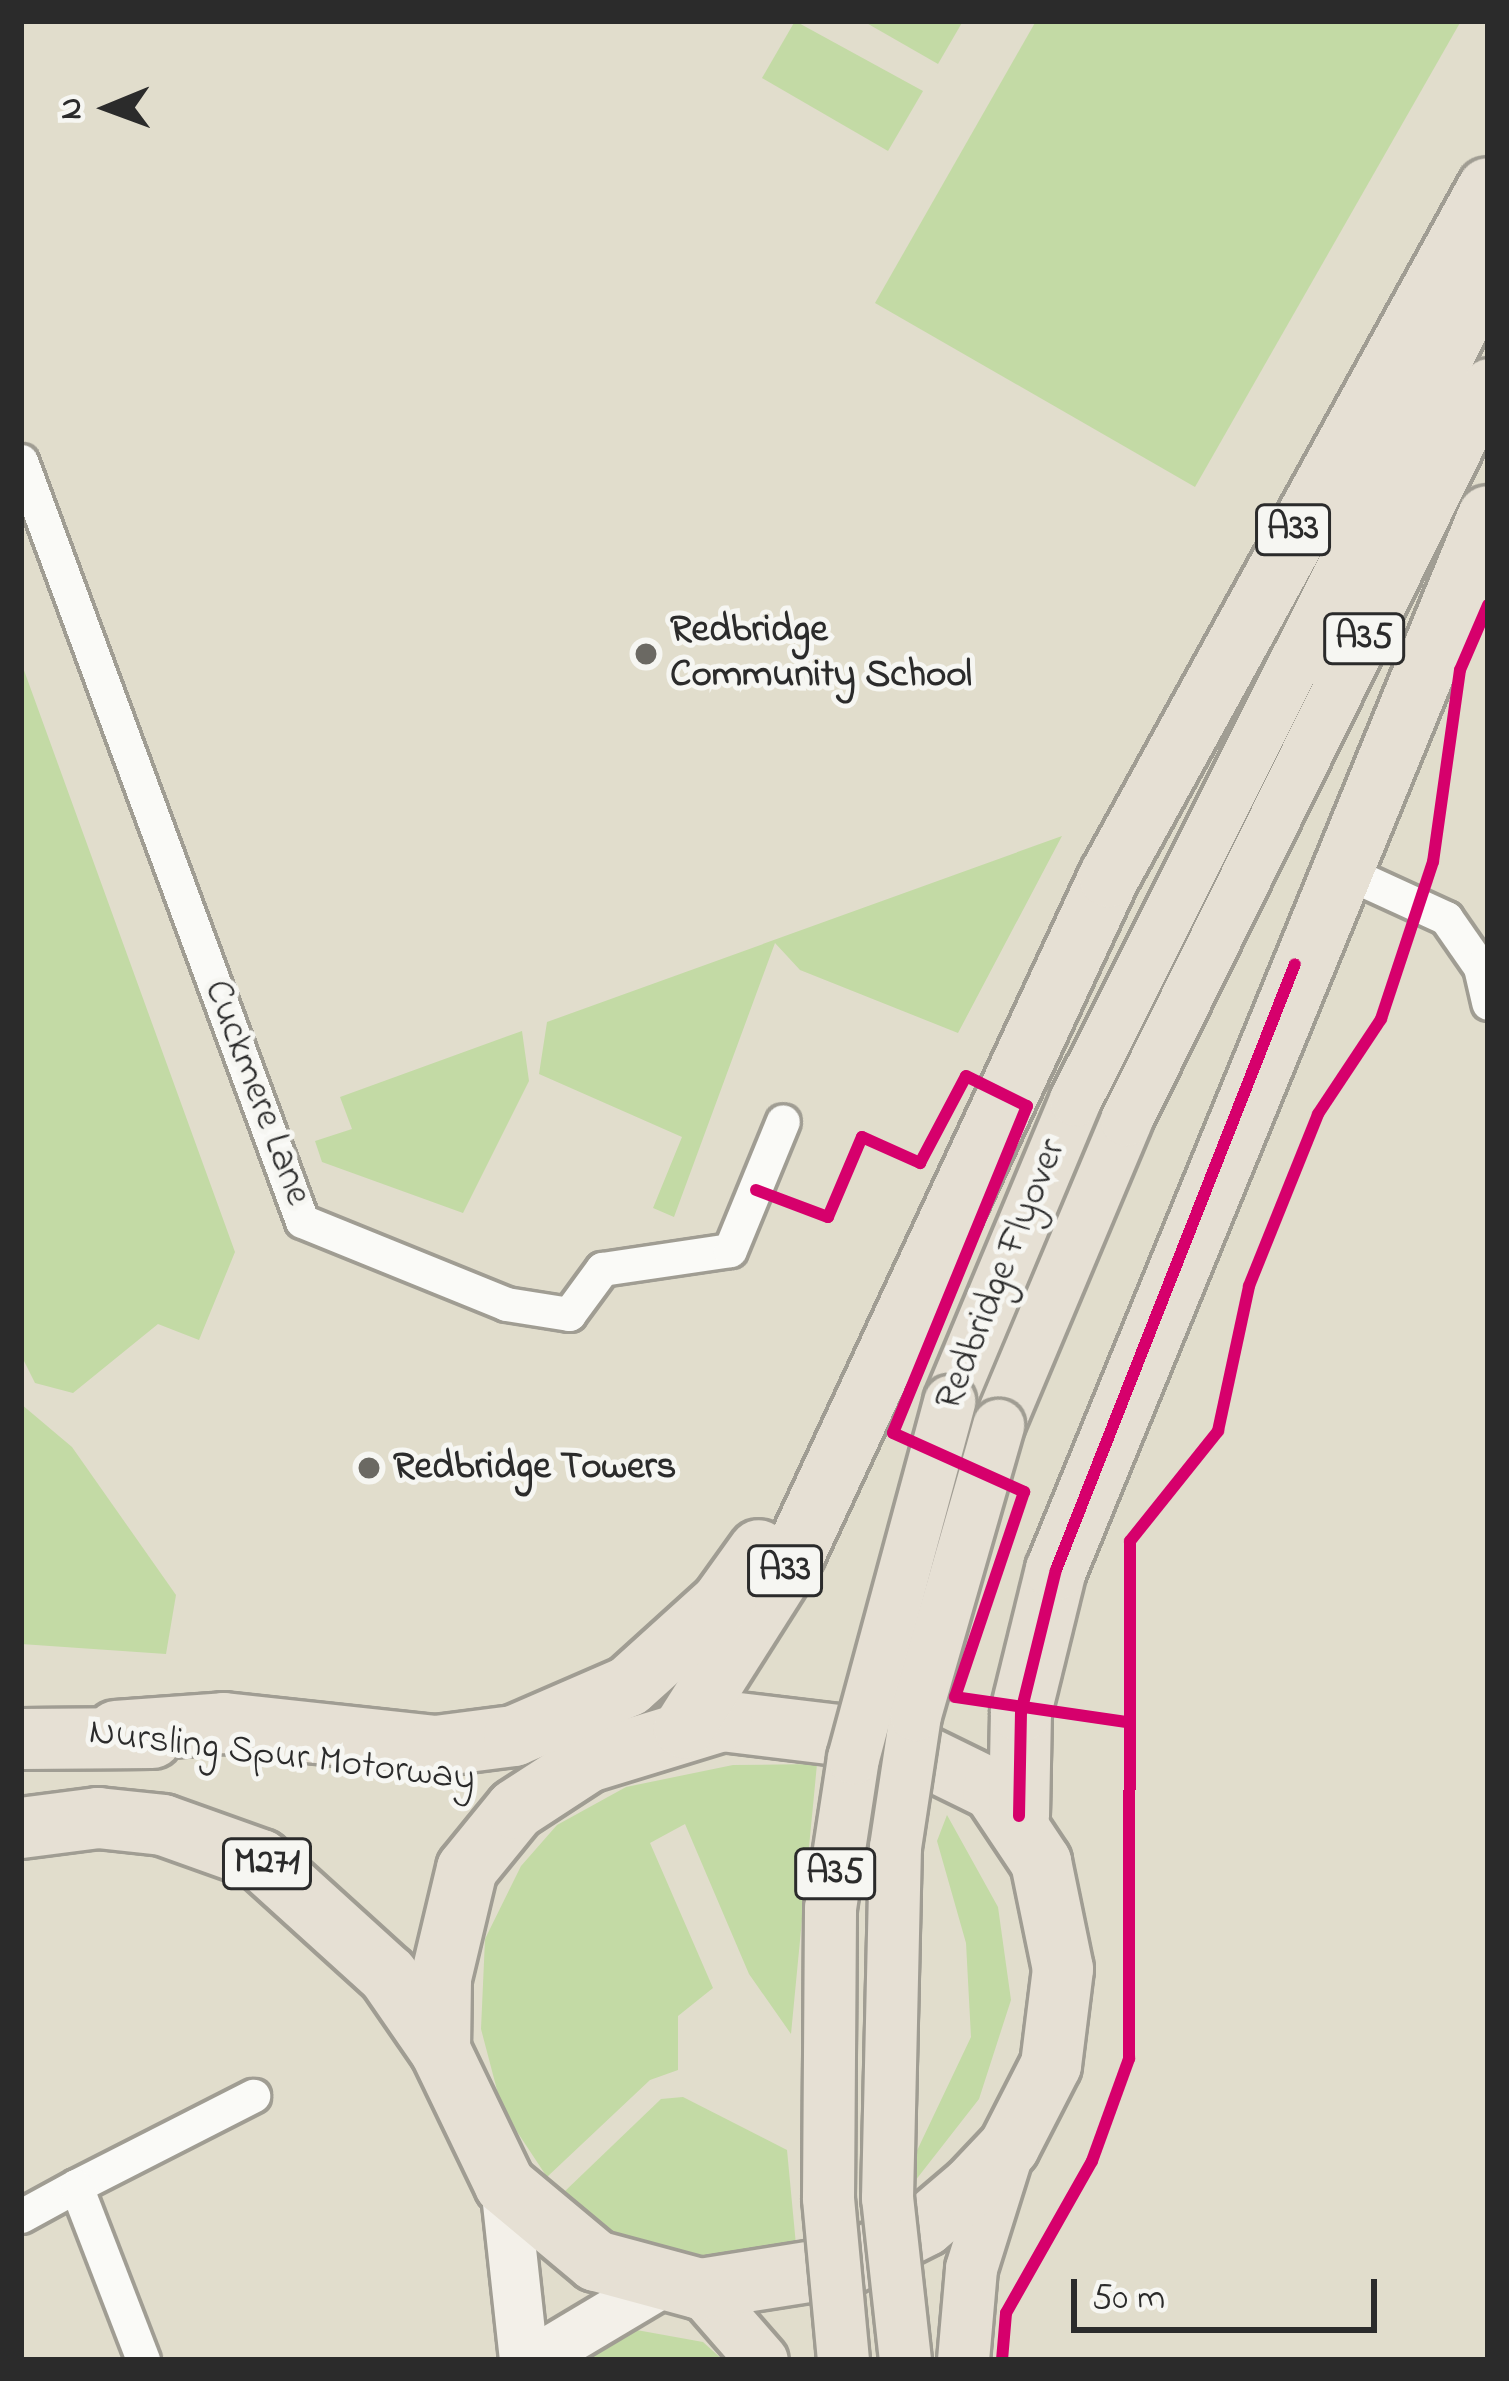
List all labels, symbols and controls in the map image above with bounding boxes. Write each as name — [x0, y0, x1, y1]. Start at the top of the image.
north arrow — [48, 48, 168, 168]
text: N — [48, 97, 96, 120]
road number: A33 — [1254, 500, 1332, 560]
place label: Redbridge Community School — [670, 609, 972, 700]
road number: A35 — [1322, 609, 1406, 669]
marker: Redbridge Community School — [633, 641, 659, 667]
street label: Cuckmere Lane — [192, 974, 320, 1212]
street label: Redbridge Flyover — [926, 1133, 1078, 1417]
place label: Redbridge Towers — [393, 1445, 676, 1491]
marker: Redbridge Towers — [356, 1455, 382, 1481]
road number: A33 — [746, 1541, 824, 1601]
street label: Nursling Spur Motorway — [86, 1710, 478, 1804]
road number: M271 — [219, 1834, 315, 1894]
road number: A35 — [793, 1844, 877, 1904]
scale bar — [1077, 2255, 1383, 2329]
text: 50 m — [1092, 2273, 1165, 2326]

